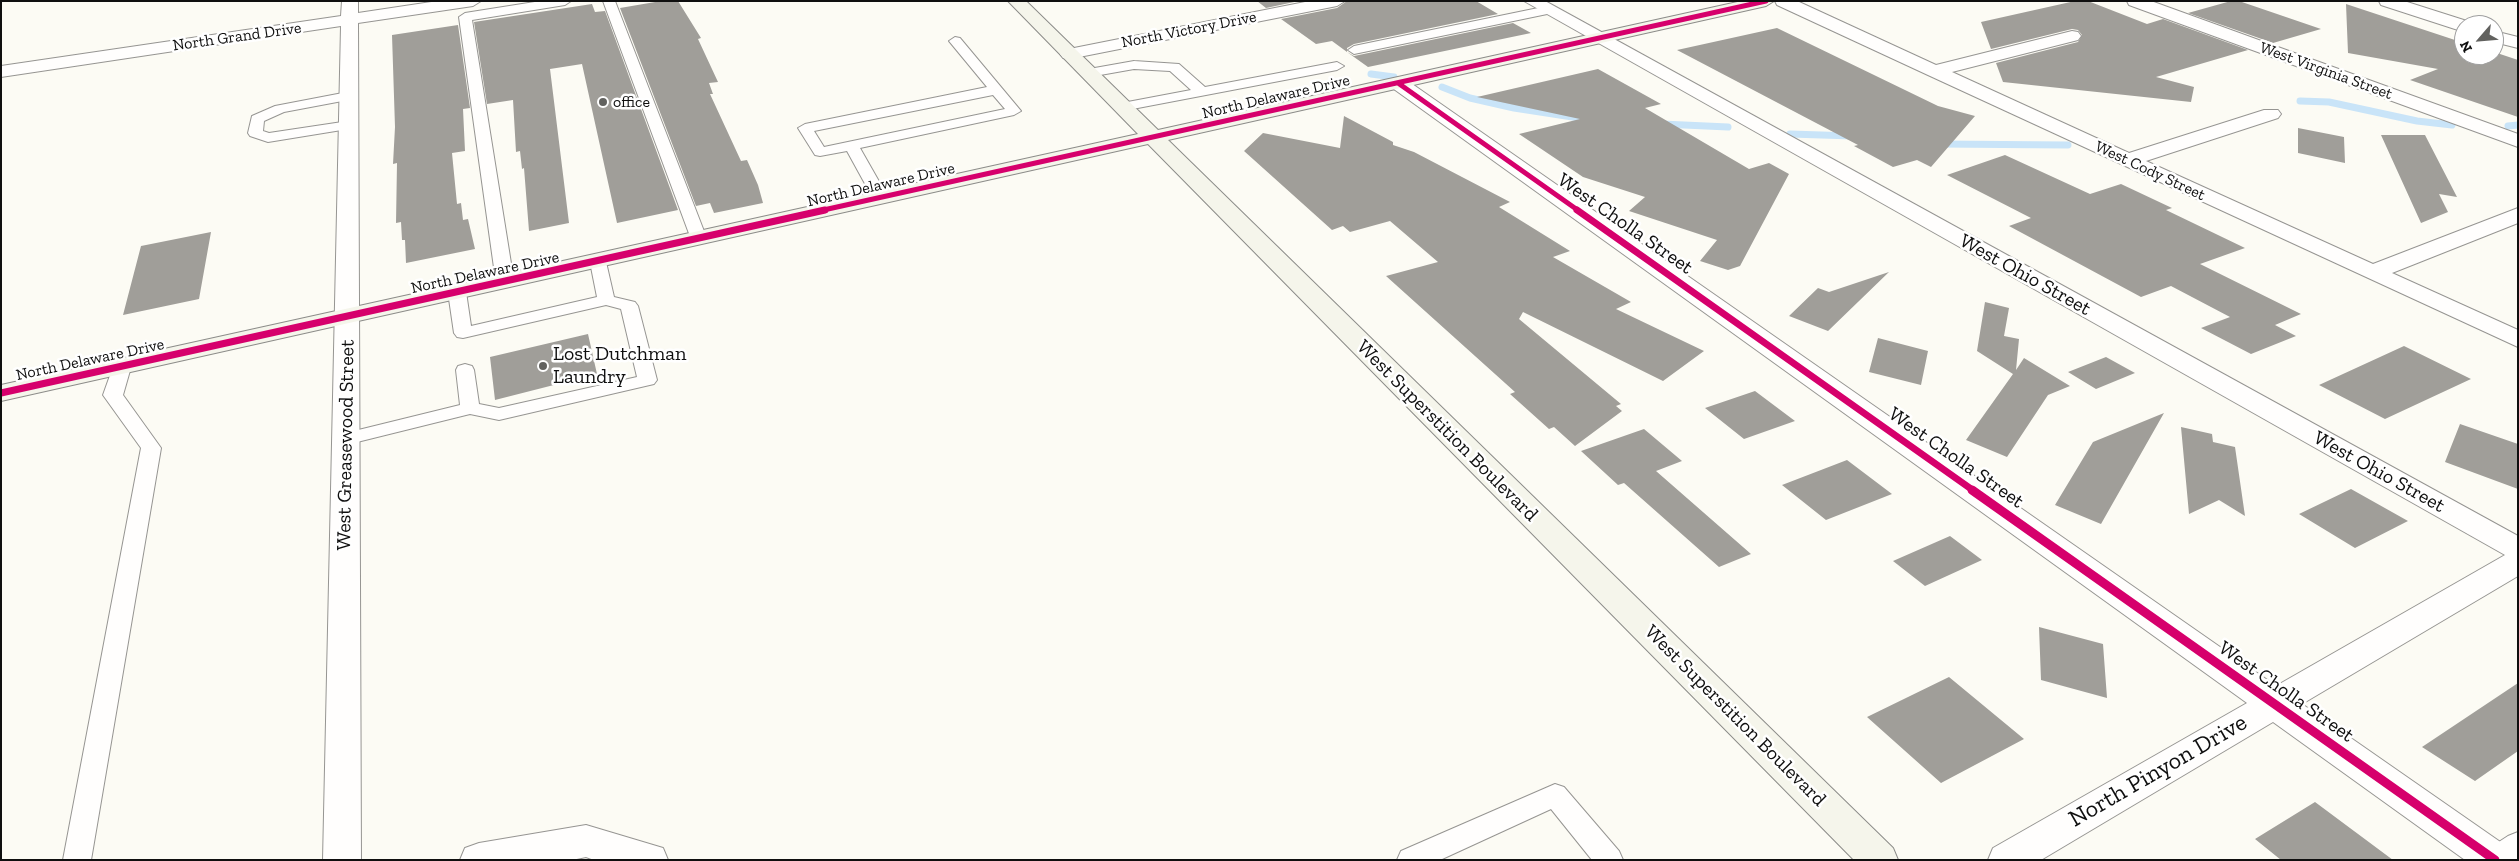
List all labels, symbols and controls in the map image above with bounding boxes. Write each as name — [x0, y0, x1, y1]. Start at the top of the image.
street label: North Victory Drive — [1120, 7, 1258, 53]
north arrow — [2454, 15, 2504, 65]
street label: North Grand Drive — [171, 18, 303, 56]
street label: West Virginia Street — [2257, 38, 2395, 104]
text: N — [2456, 38, 2476, 55]
street label: North Delaware Drive — [1200, 71, 1352, 123]
place label: office — [613, 92, 650, 112]
marker: office — [597, 96, 609, 108]
street label: West Cody Street — [2092, 137, 2208, 205]
street label: North Delaware Drive — [805, 159, 957, 211]
street label: West Cholla Street — [1553, 168, 1697, 280]
street label: West Ohio Street — [1955, 229, 2095, 321]
street label: North Delaware Drive — [409, 248, 561, 298]
street label: North Delaware Drive — [14, 335, 166, 385]
street label: West Superstition Boulevard — [1351, 335, 1543, 527]
street label: West Greasewood Street — [332, 339, 360, 551]
place label: Lost Dutchman Laundry — [553, 342, 686, 389]
marker: Lost Dutchman Laundry — [537, 360, 549, 372]
street label: West Cholla Street — [1884, 402, 2028, 514]
street label: West Ohio Street — [2309, 426, 2449, 518]
street label: West Superstition Boulevard — [1639, 620, 1831, 812]
street label: West Cholla Street — [2214, 636, 2358, 748]
street label: North Pinyon Drive — [2064, 708, 2252, 834]

